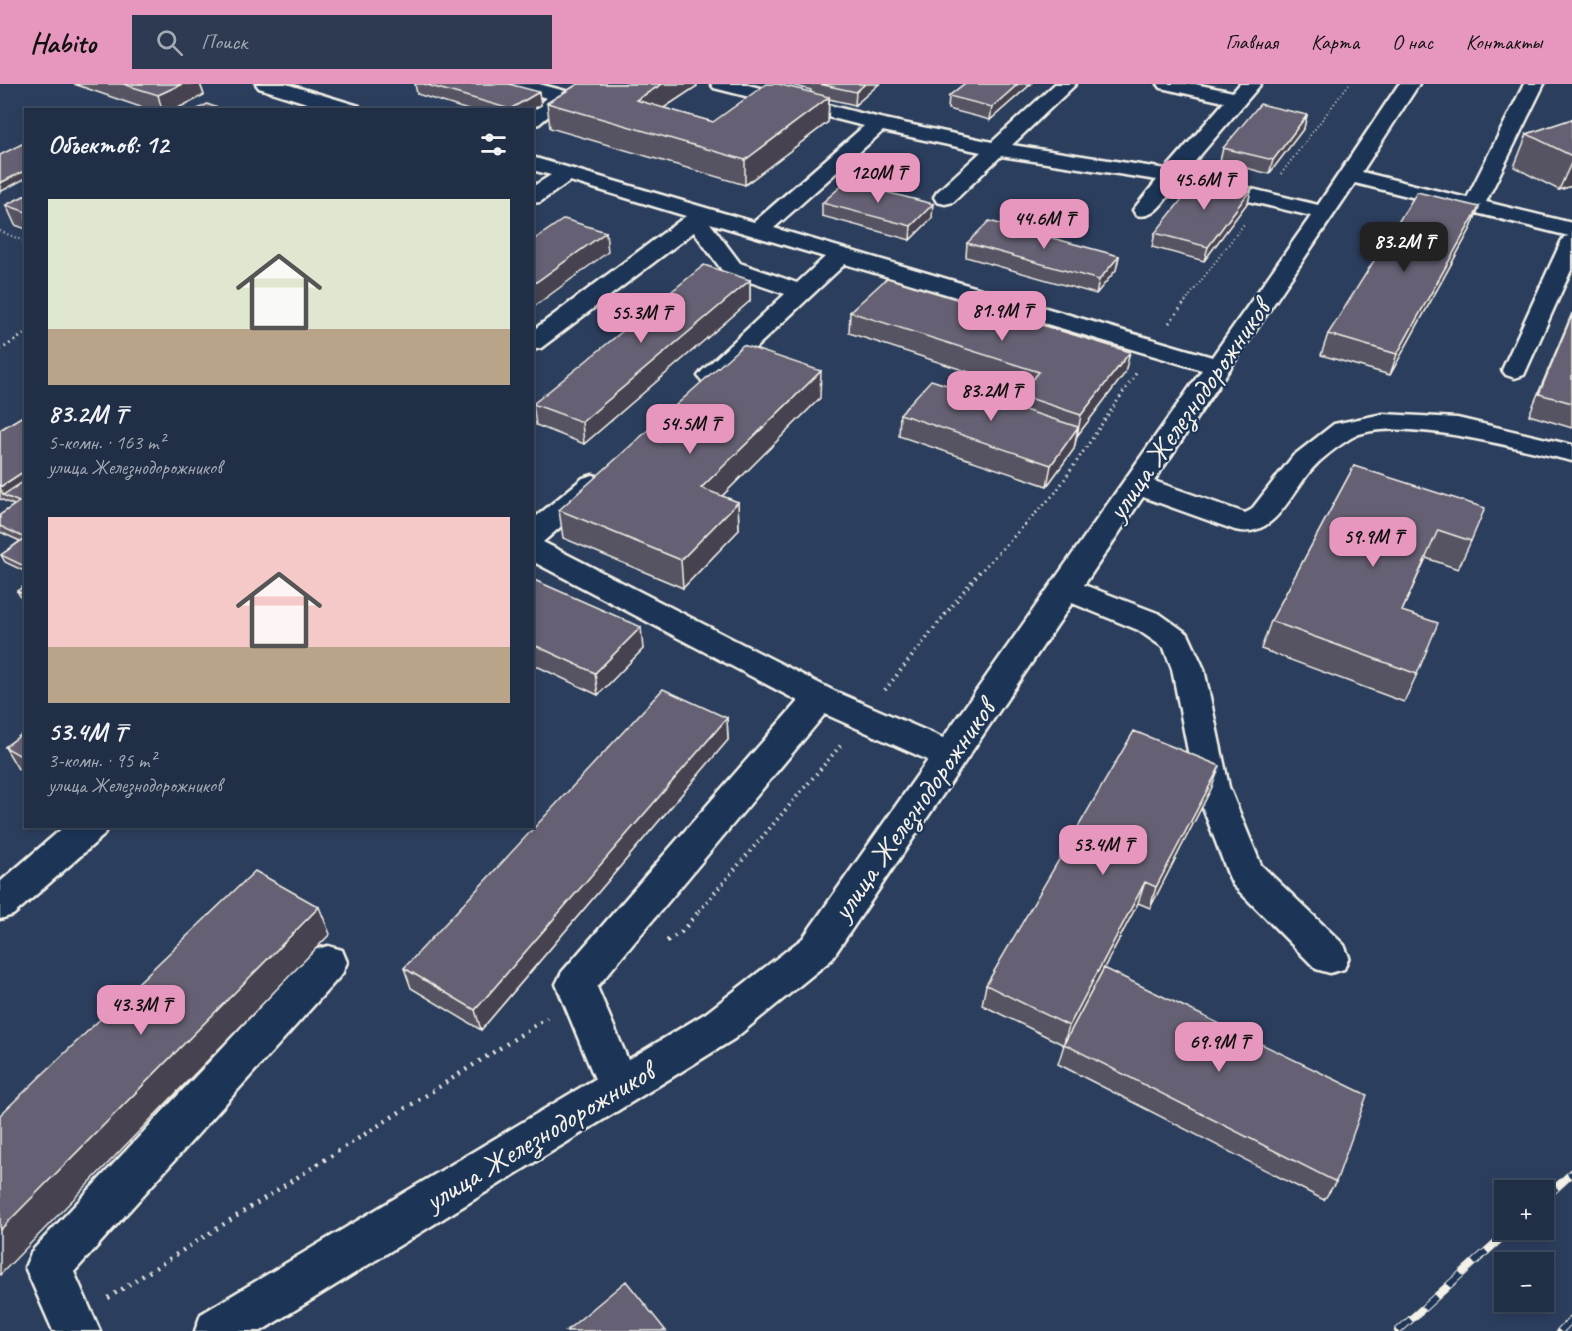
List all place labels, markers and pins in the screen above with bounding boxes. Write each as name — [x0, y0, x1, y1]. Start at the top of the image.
pin: 120M ₸ — [829, 153, 927, 204]
pin: 45.6M ₸ — [1149, 160, 1259, 211]
pin: 44.6M ₸ — [989, 199, 1099, 250]
pin: 83.2M ₸ — [1349, 222, 1459, 273]
pin: 81.9M ₸ — [947, 291, 1057, 342]
pin: 55.3M ₸ — [586, 293, 696, 344]
pin: 83.2M ₸ — [936, 371, 1046, 422]
pin: 54.5M ₸ — [635, 404, 745, 455]
pin: 59.9M ₸ — [1318, 517, 1428, 568]
pin: 53.4M ₸ — [1048, 825, 1158, 876]
pin: 43.3M ₸ — [86, 985, 196, 1036]
pin: 69.9M ₸ — [1164, 1022, 1274, 1073]

